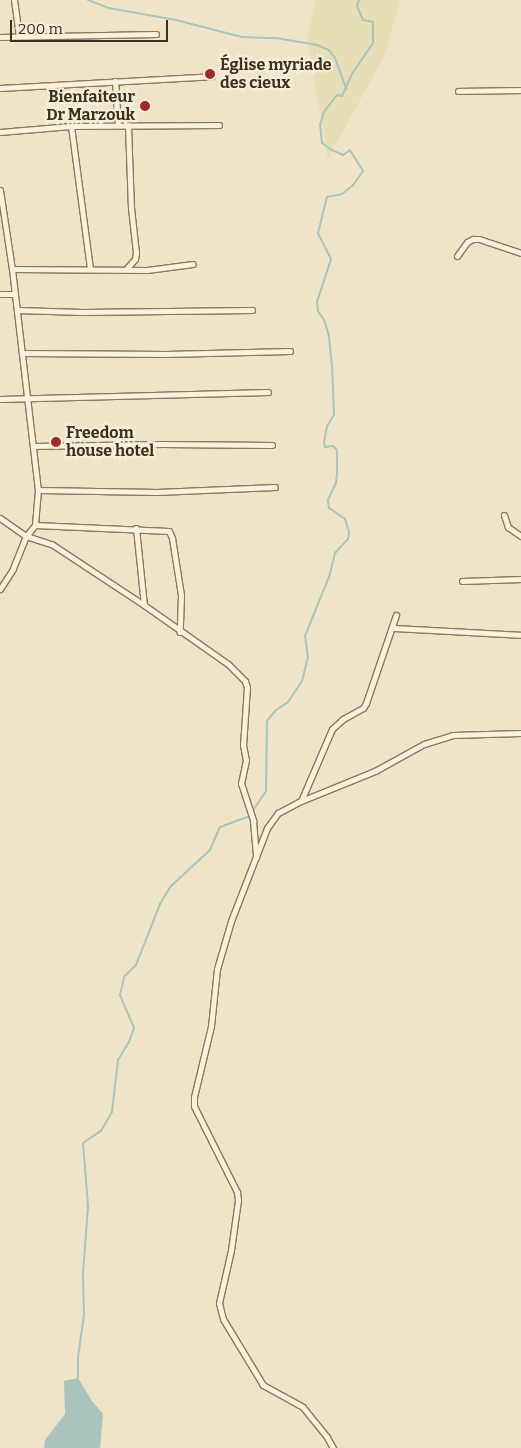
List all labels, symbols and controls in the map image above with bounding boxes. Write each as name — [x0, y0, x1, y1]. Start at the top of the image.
scale bar — [12, 10, 170, 42]
text: 200 m — [18, 20, 63, 38]
place label: Église myriade des cieux — [220, 55, 332, 93]
marker: Église myriade des cieux — [204, 68, 216, 80]
place label: Bienfaiteur Dr Marzouk — [46, 87, 135, 125]
marker: Bienfaiteur Dr Marzouk — [139, 100, 151, 112]
place label: Freedom house hotel — [66, 423, 154, 461]
marker: Freedom house hotel — [50, 436, 62, 448]

